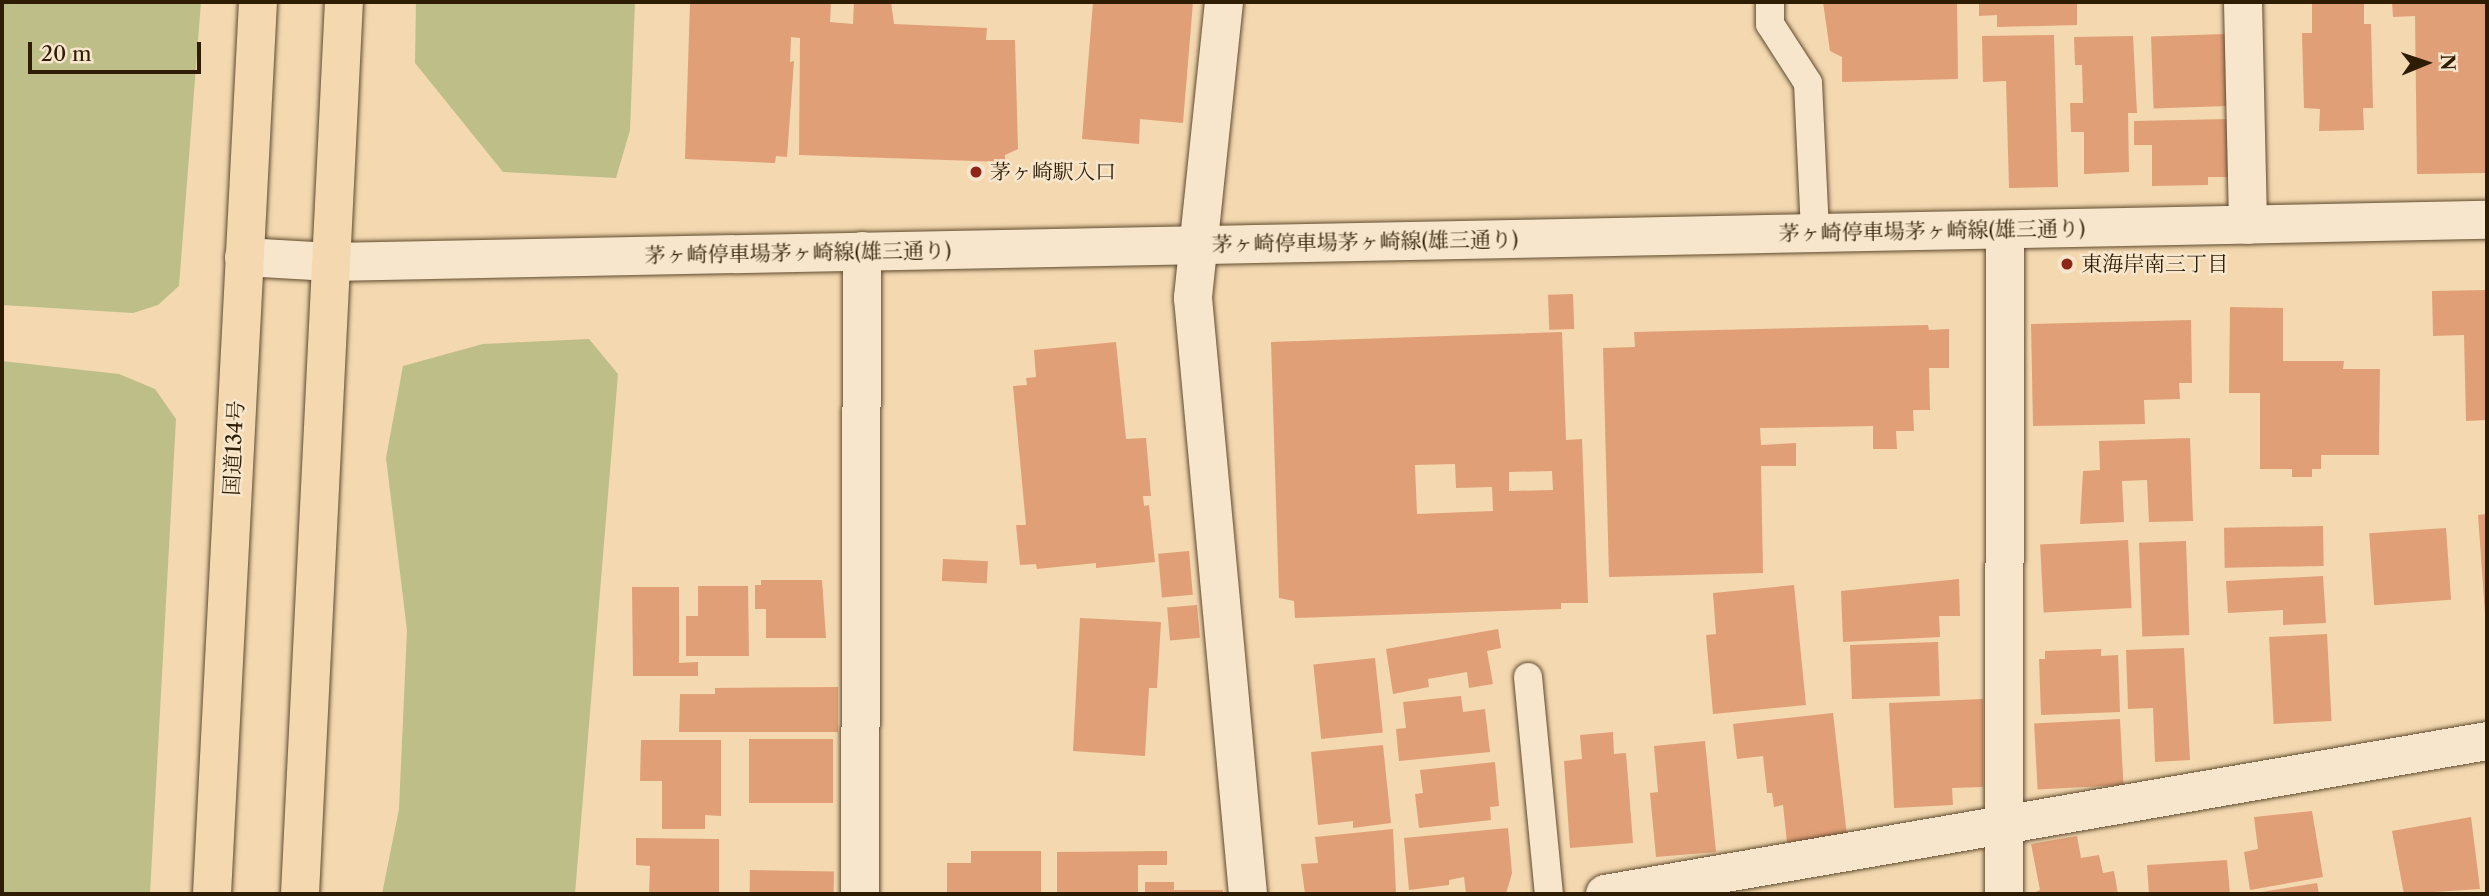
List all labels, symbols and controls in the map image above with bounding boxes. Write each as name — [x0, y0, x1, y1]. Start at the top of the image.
scale bar — [32, 28, 205, 72]
north arrow — [2391, 28, 2461, 98]
text: 20 m — [41, 41, 92, 66]
text: N — [2436, 54, 2459, 71]
place label: 茅ヶ崎駅入口 — [990, 159, 1116, 185]
marker: 茅ヶ崎駅入口 — [968, 164, 984, 180]
street label: 茅ヶ崎停車場茅ヶ崎線(雄三通り) — [1778, 216, 2086, 246]
street label: 茅ヶ崎停車場茅ヶ崎線(雄三通り) — [1211, 227, 1519, 257]
street label: 茅ヶ崎停車場茅ヶ崎線(雄三通り) — [644, 238, 952, 268]
place label: 東海岸南三丁目 — [2081, 251, 2228, 277]
marker: 東海岸南三丁目 — [2059, 256, 2075, 272]
street label: 国道134号 — [219, 400, 249, 496]

